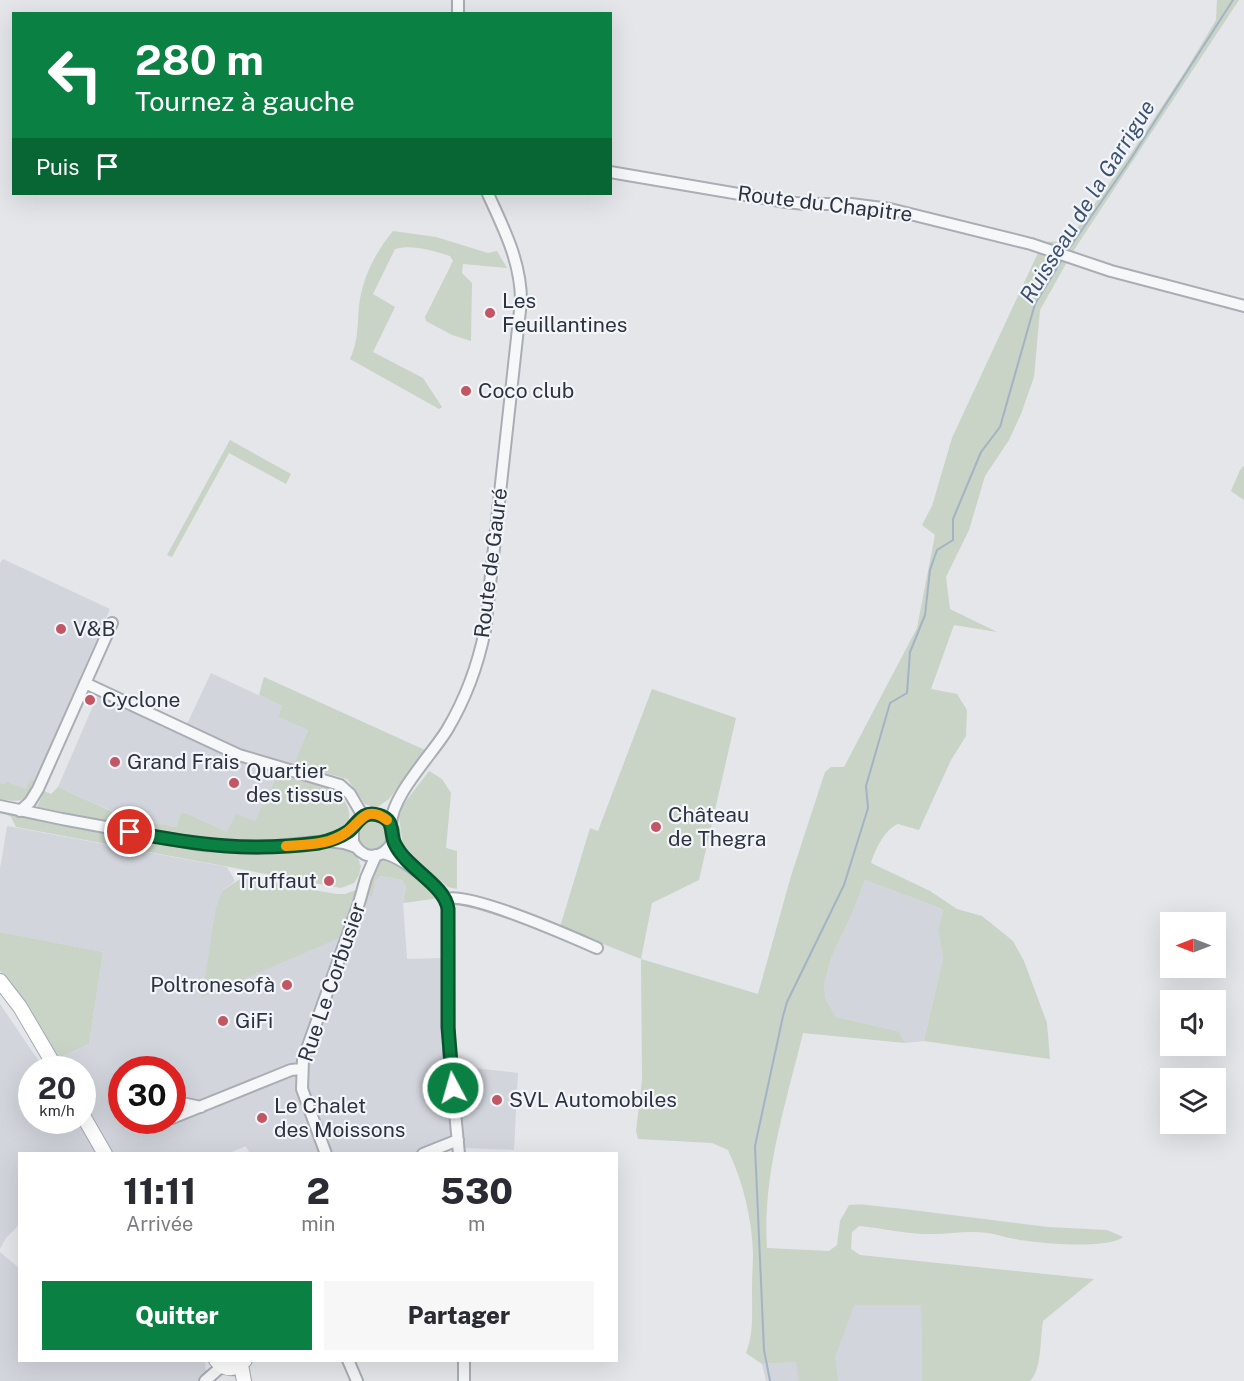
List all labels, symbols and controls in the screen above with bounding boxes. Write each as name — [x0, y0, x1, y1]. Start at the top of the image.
text: 280 m — [135, 35, 264, 84]
icon: left — [36, 36, 114, 114]
text: Tournez à gauche — [135, 85, 355, 117]
water label: Ruisseau de la Garrigue — [1014, 95, 1160, 307]
icon: arrive — [91, 150, 124, 183]
text: Puis — [36, 154, 79, 180]
street label: Route du Chapitre — [736, 180, 914, 227]
place label: Les Feuillantines — [502, 288, 627, 337]
marker: Les Feuillantines — [483, 306, 497, 320]
place label: Coco club — [478, 378, 574, 403]
marker: Coco club — [459, 384, 473, 398]
street label: Route de Gauré — [469, 486, 512, 639]
place label: V&B — [73, 616, 116, 641]
marker: V&B — [54, 622, 68, 636]
place label: Cyclone — [102, 687, 180, 712]
marker: Cyclone — [83, 693, 97, 707]
place label: Grand Frais — [127, 749, 239, 774]
marker: Grand Frais — [108, 755, 122, 769]
place label: Quartier des tissus — [246, 758, 343, 807]
marker: Quartier des tissus — [227, 776, 241, 790]
place label: Château de Thegra — [668, 802, 766, 851]
pin — [104, 806, 155, 857]
icon: arrive — [113, 815, 146, 848]
marker: Château de Thegra — [649, 820, 663, 834]
place label: Truffaut — [237, 868, 317, 893]
marker: Truffaut — [322, 874, 336, 888]
street label: Rue Le Corbusier — [293, 899, 370, 1065]
north arrow — [1160, 912, 1226, 978]
map controls — [1160, 912, 1226, 1134]
place label: Poltronesofà — [150, 972, 275, 997]
marker: Poltronesofà — [280, 978, 294, 992]
button: sound — [1160, 990, 1226, 1056]
place label: GiFi — [235, 1008, 273, 1033]
marker: GiFi — [216, 1014, 230, 1028]
speed limit sign: 30 — [108, 1056, 186, 1134]
position arrow — [421, 1056, 485, 1120]
button: layers — [1160, 1068, 1226, 1134]
text: 20 — [38, 1070, 76, 1106]
place label: SVL Automobiles — [509, 1087, 677, 1112]
place label: Le Chalet des Moissons — [274, 1093, 405, 1142]
marker: SVL Automobiles — [490, 1093, 504, 1107]
text: km/h — [39, 1102, 75, 1119]
marker: Le Chalet des Moissons — [255, 1111, 269, 1125]
text: 11:11 — [123, 1170, 196, 1212]
text: 2 — [306, 1170, 330, 1212]
text: 530 — [440, 1170, 513, 1212]
text: Arrivée — [126, 1212, 193, 1236]
text: min — [301, 1212, 335, 1236]
text: m — [468, 1212, 485, 1236]
button: Quitter — [42, 1281, 312, 1350]
button: Partager — [324, 1281, 594, 1350]

